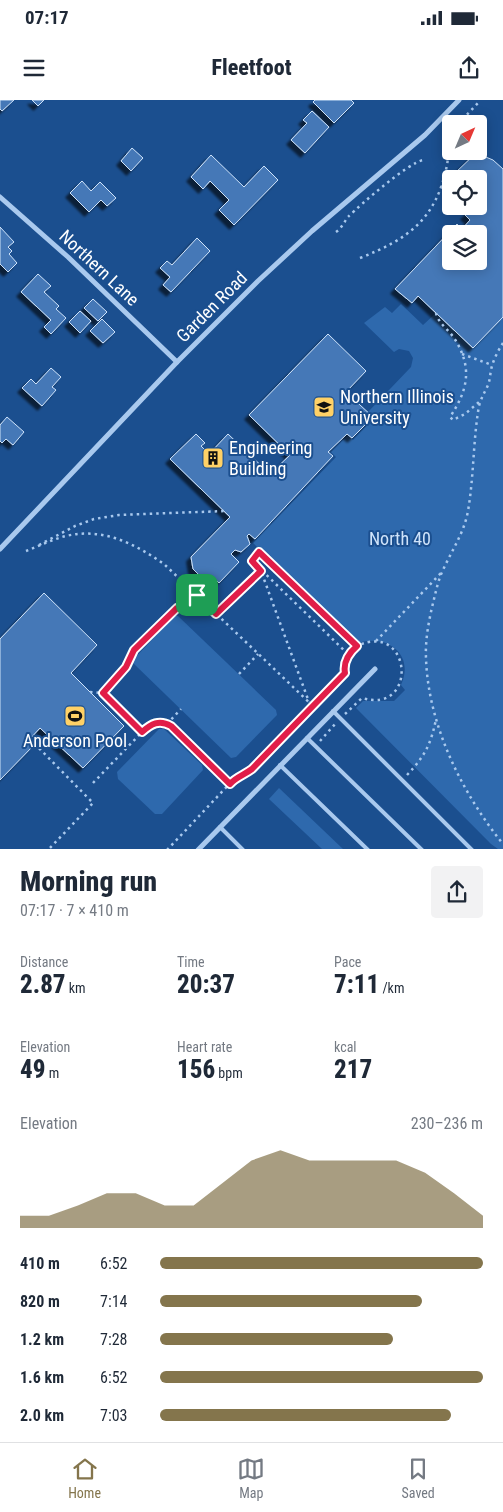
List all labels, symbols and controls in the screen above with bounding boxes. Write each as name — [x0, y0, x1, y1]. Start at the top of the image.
text: 07:17 — [25, 6, 69, 29]
icon: menu — [20, 54, 48, 82]
icon: share — [455, 54, 483, 82]
text: Fleetfoot — [212, 55, 291, 80]
north arrow — [442, 115, 488, 160]
map controls — [442, 115, 487, 270]
button: locate — [442, 170, 487, 215]
street label: Northern Lane — [55, 225, 144, 310]
button: layers — [442, 225, 487, 270]
street label: Garden Road — [172, 267, 251, 346]
place label: Northern Illinois University — [340, 386, 454, 428]
school or university icon: Northern Illinois University — [312, 395, 336, 419]
place label: Engineering Building — [229, 437, 312, 479]
building icon: Engineering Building — [201, 446, 225, 470]
park label: North 40 — [369, 528, 431, 549]
pin — [176, 574, 218, 616]
icon: arrive — [183, 581, 211, 609]
sports icon: Anderson Pool — [63, 704, 87, 728]
place label: Anderson Pool — [23, 730, 127, 751]
text: Morning run — [20, 865, 157, 898]
button: share — [431, 866, 483, 918]
text: 07:17 · 7 × 410 m — [20, 901, 129, 920]
text: Distance — [20, 954, 68, 970]
text: Time — [177, 954, 205, 970]
text: Pace — [334, 954, 361, 970]
text: 2.87 — [20, 970, 66, 999]
text: 20:37 — [177, 970, 235, 999]
text: 7:11 — [334, 970, 379, 999]
text: km — [66, 980, 86, 996]
text: /km — [379, 980, 404, 996]
text: Elevation — [20, 1039, 70, 1055]
text: Heart rate — [177, 1039, 232, 1055]
text: kcal — [334, 1039, 357, 1055]
text: 49 — [20, 1055, 45, 1084]
text: 156 — [177, 1055, 215, 1084]
text: 217 — [334, 1055, 372, 1084]
text: m — [45, 1065, 59, 1081]
text: bpm — [215, 1065, 243, 1081]
text: Elevation — [20, 1114, 78, 1133]
text: 230–236 m — [411, 1114, 483, 1133]
text: 410 m — [20, 1254, 60, 1273]
text: 6:52 — [100, 1254, 127, 1273]
text: 820 m — [20, 1292, 60, 1311]
text: 7:14 — [100, 1292, 127, 1311]
text: 1.2 km — [20, 1330, 64, 1349]
text: 7:28 — [100, 1330, 127, 1349]
text: 1.6 km — [20, 1368, 64, 1387]
text: 6:52 — [100, 1368, 127, 1387]
text: 2.0 km — [20, 1406, 64, 1425]
text: 7:03 — [100, 1406, 127, 1425]
tab: Home — [68, 1455, 101, 1501]
tab: Map — [237, 1455, 265, 1501]
tab: Saved — [402, 1455, 435, 1501]

